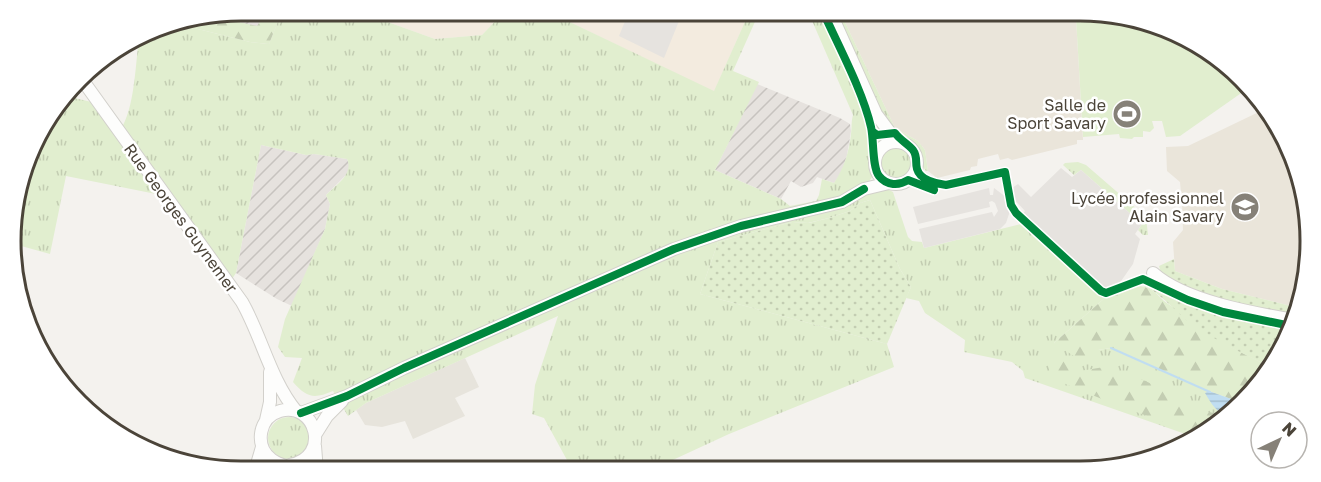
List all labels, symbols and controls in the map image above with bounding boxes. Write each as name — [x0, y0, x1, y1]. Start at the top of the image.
place label: Salle de Sport Savary — [1007, 95, 1106, 133]
sports icon: Salle de Sport Savary — [1111, 98, 1143, 130]
street label: Rue Georges Guynemer — [120, 139, 242, 297]
place label: Lycée professionnel Alain Savary — [1071, 188, 1224, 226]
school or university icon: Lycée professionnel Alain Savary — [1229, 191, 1261, 223]
north arrow — [1249, 410, 1309, 470]
text: N — [1278, 418, 1301, 441]

